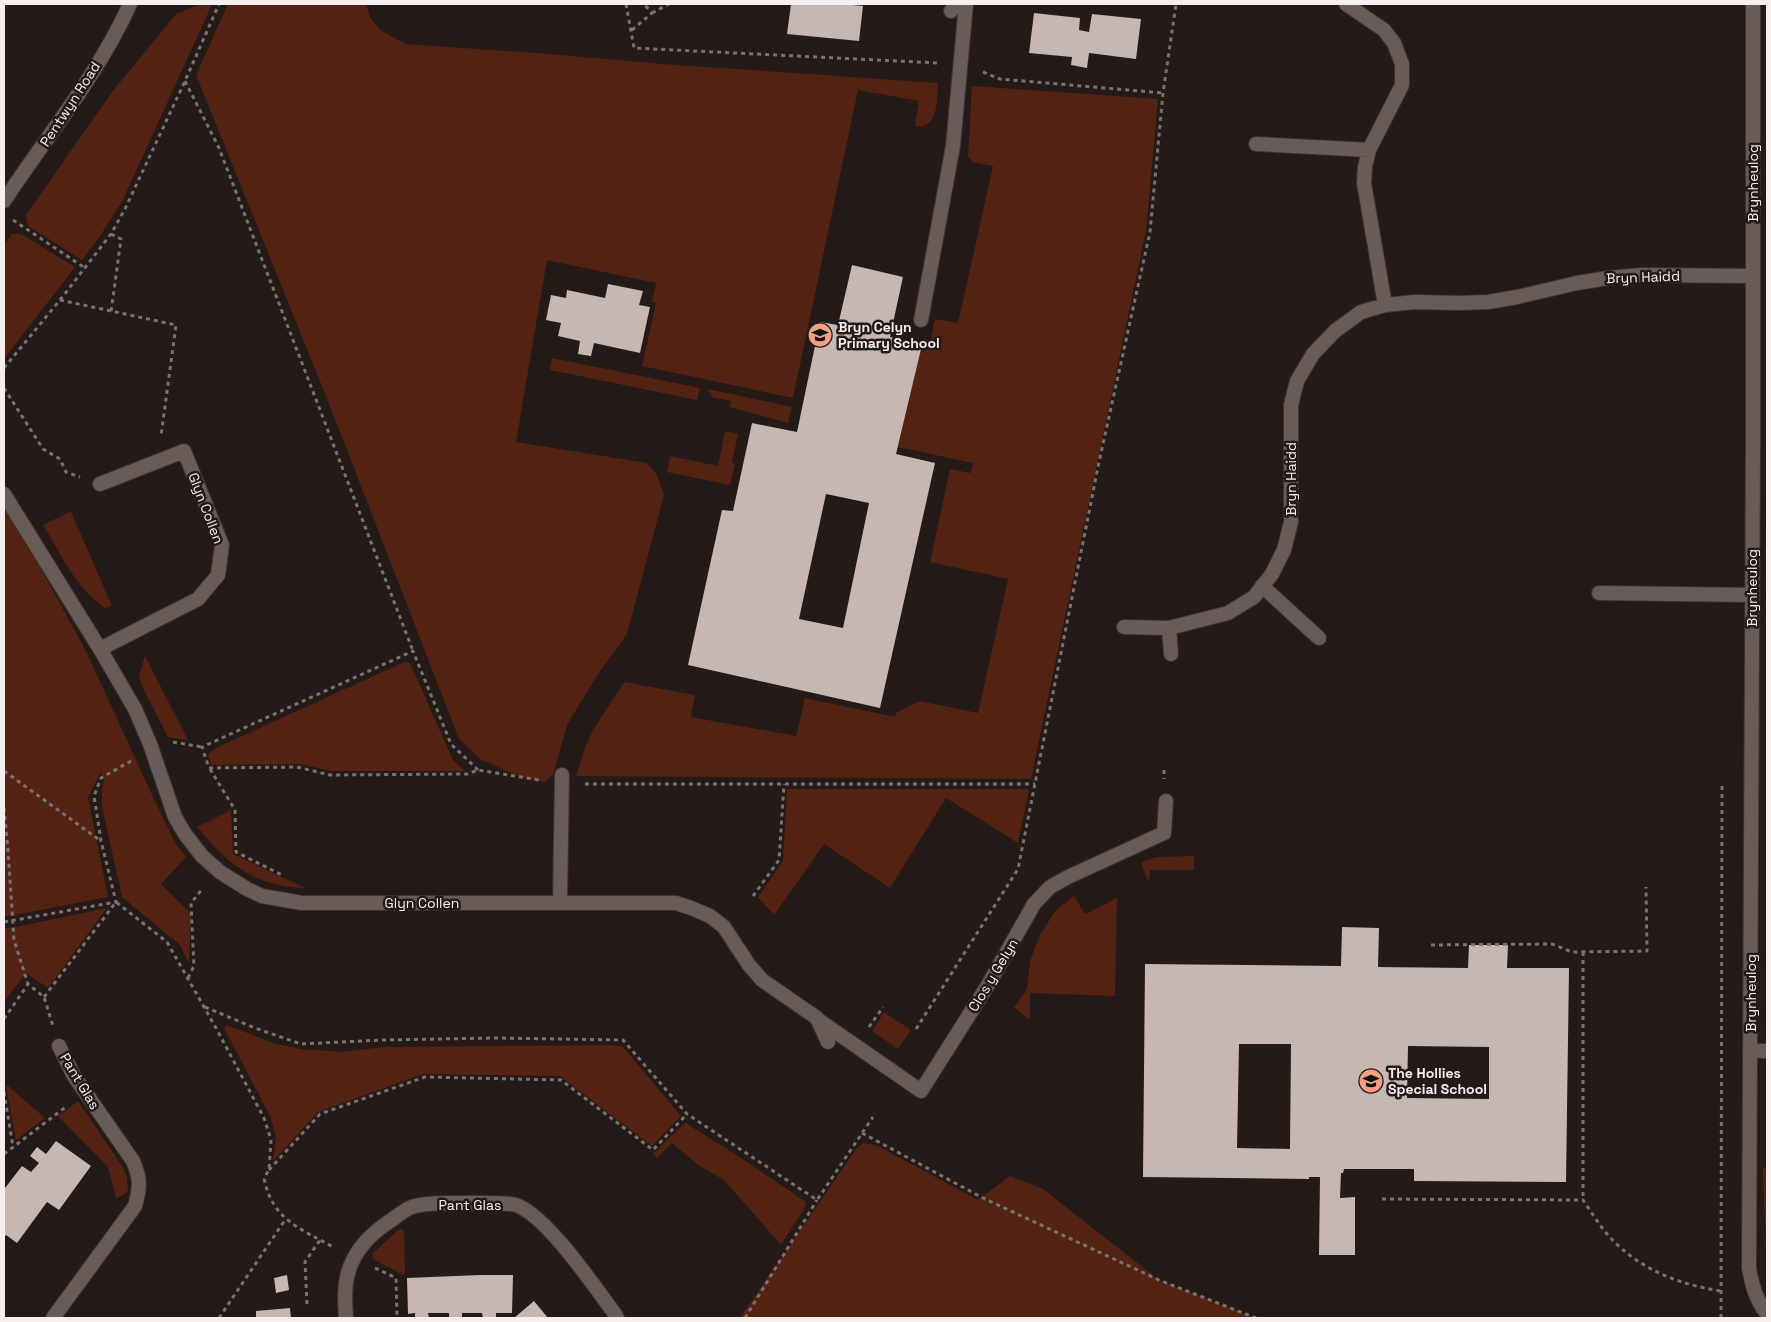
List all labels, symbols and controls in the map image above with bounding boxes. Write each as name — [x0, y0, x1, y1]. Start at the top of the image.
street label: Pentwyn Road — [36, 58, 104, 150]
street label: Brynheulog — [1744, 144, 1762, 222]
street label: Bryn Haidd — [1606, 267, 1680, 287]
place label: Bryn Celyn Primary School — [838, 318, 940, 352]
school or university icon: Bryn Celyn Primary School — [807, 322, 833, 348]
street label: Bryn Haidd — [1282, 442, 1300, 516]
street label: Glyn Collen — [184, 470, 228, 546]
street label: Brynheulog — [1743, 549, 1761, 627]
street label: Glyn Collen — [385, 894, 459, 912]
street label: Clos y Gelyn — [964, 935, 1022, 1015]
street label: Brynheulog — [1742, 954, 1760, 1032]
street label: Pant Glas — [56, 1049, 104, 1113]
place label: The Hollies Special School — [1388, 1064, 1487, 1098]
school or university icon: The Hollies Special School — [1358, 1068, 1384, 1094]
street label: Pant Glas — [439, 1196, 501, 1214]

